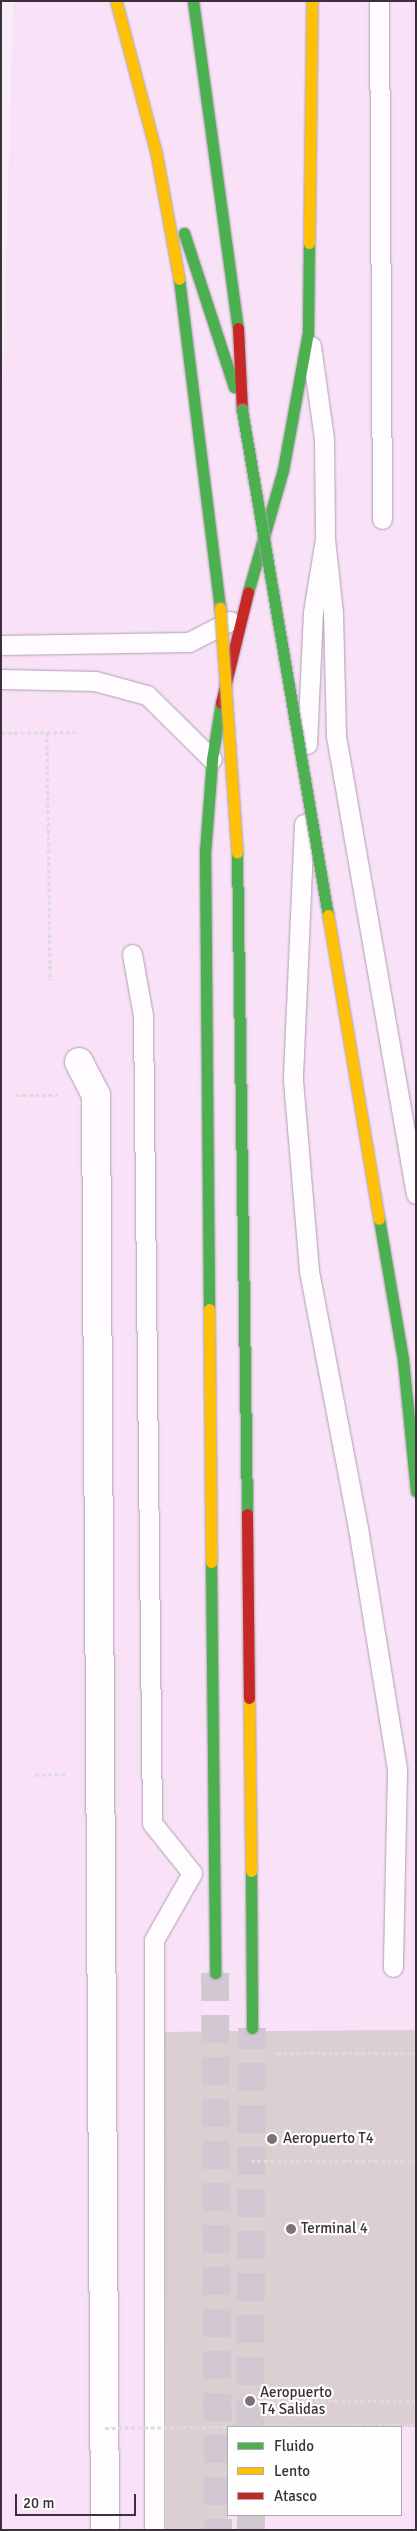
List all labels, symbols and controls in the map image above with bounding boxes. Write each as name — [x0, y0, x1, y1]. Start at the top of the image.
place label: Aeropuerto T4 — [283, 2130, 374, 2148]
marker: Aeropuerto T4 — [265, 2132, 279, 2146]
place label: Terminal 4 — [301, 2220, 368, 2238]
marker: Terminal 4 — [285, 2223, 297, 2235]
place label: Aeropuerto T4 Salidas — [260, 2383, 332, 2418]
marker: Aeropuerto T4 Salidas — [244, 2395, 256, 2407]
legend — [227, 2426, 402, 2516]
text: Fluido — [274, 2437, 314, 2455]
text: Lento — [274, 2462, 310, 2480]
scale bar — [18, 2484, 139, 2516]
text: Atasco — [274, 2487, 317, 2505]
text: 20 m — [23, 2494, 54, 2512]

